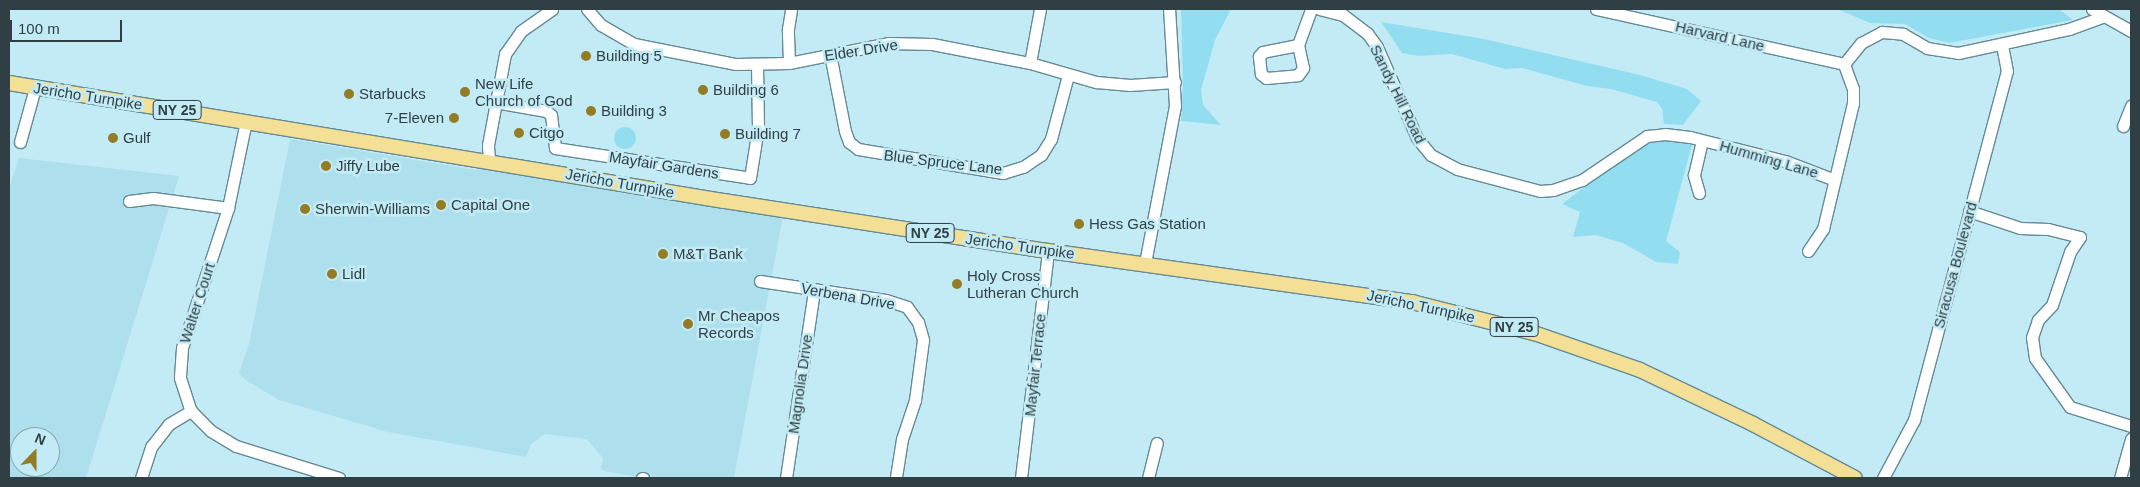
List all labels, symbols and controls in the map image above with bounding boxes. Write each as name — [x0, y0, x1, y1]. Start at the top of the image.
scale bar — [12, 10, 125, 42]
street label: Harvard Lane — [1674, 17, 1766, 55]
text: 100 m — [18, 20, 60, 37]
street label: Elder Drive — [823, 35, 899, 65]
street label: Sandy Hill Road — [1366, 42, 1430, 146]
place label: Building 5 — [596, 47, 662, 65]
marker: Building 5 — [580, 50, 592, 62]
place label: New Life Church of God — [475, 74, 573, 109]
street label: Jericho Turnpike — [32, 78, 144, 114]
place label: Building 6 — [713, 81, 779, 99]
marker: Building 6 — [697, 84, 709, 96]
place label: Starbucks — [359, 85, 426, 103]
marker: New Life Church of God — [459, 86, 471, 98]
marker: Starbucks — [343, 88, 355, 100]
road number: NY 25 — [152, 98, 202, 122]
place label: Building 3 — [601, 102, 667, 120]
marker: Building 3 — [585, 105, 597, 117]
place label: 7-Eleven — [385, 109, 444, 127]
marker: 7-Eleven — [448, 112, 460, 124]
place label: Citgo — [529, 124, 564, 142]
place label: Building 7 — [735, 125, 801, 143]
marker: Citgo — [513, 127, 525, 139]
marker: Building 7 — [719, 128, 731, 140]
place label: Gulf — [123, 129, 151, 147]
marker: Gulf — [107, 132, 119, 144]
street label: Humming Lane — [1718, 136, 1820, 182]
street label: Blue Spruce Lane — [883, 146, 1003, 178]
street label: Mayfair Gardens — [608, 147, 720, 183]
place label: Jiffy Lube — [336, 157, 400, 175]
marker: Jiffy Lube — [320, 160, 332, 172]
street label: Jericho Turnpike — [564, 165, 676, 201]
place label: Capital One — [451, 196, 530, 214]
marker: Capital One — [435, 199, 447, 211]
place label: Sherwin-Williams — [315, 200, 430, 218]
street label: Siracusa Boulevard — [1929, 200, 1981, 330]
marker: Sherwin-Williams — [299, 203, 311, 215]
place label: Hess Gas Station — [1089, 215, 1206, 233]
marker: Hess Gas Station — [1073, 218, 1085, 230]
road number: NY 25 — [905, 222, 955, 244]
street label: Jericho Turnpike — [964, 229, 1076, 263]
place label: M&T Bank — [673, 245, 743, 263]
marker: M&T Bank — [657, 248, 669, 260]
street label: Walter Court — [176, 260, 218, 346]
place label: Lidl — [342, 265, 365, 283]
place label: Holy Cross Lutheran Church — [967, 266, 1079, 301]
marker: Lidl — [326, 268, 338, 280]
marker: Holy Cross Lutheran Church — [951, 278, 963, 290]
street label: Verbena Drive — [800, 279, 896, 313]
street label: Jericho Turnpike — [1365, 286, 1477, 326]
place label: Mr Cheapos Records — [698, 306, 780, 341]
street label: Mayfair Terrace — [1021, 313, 1049, 417]
road number: NY 25 — [1489, 316, 1539, 338]
marker: Mr Cheapos Records — [682, 318, 694, 330]
street label: Magnolia Drive — [784, 333, 816, 435]
north arrow — [10, 427, 60, 477]
text: N — [33, 430, 48, 448]

